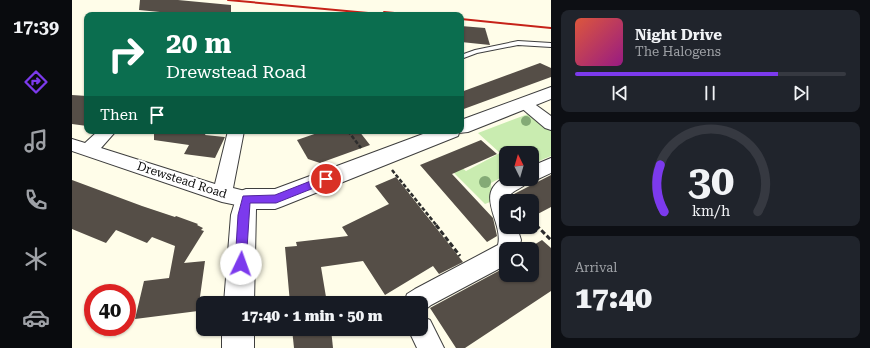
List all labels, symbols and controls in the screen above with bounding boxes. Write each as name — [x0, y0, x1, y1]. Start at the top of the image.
text: 17:39 — [13, 16, 59, 37]
text: Night Drive — [635, 26, 722, 44]
text: 20 m — [166, 27, 231, 60]
icon: right — [100, 28, 152, 80]
text: The Halogens — [635, 44, 721, 59]
text: Drewstead Road — [166, 61, 306, 82]
icon: directions — [22, 68, 50, 96]
icon: previous — [609, 82, 631, 104]
icon: pause — [699, 82, 721, 104]
icon: next — [790, 82, 812, 104]
icon: arrive — [146, 104, 168, 126]
text: Then — [100, 106, 138, 124]
icon: music — [22, 127, 50, 155]
north arrow — [499, 146, 539, 186]
map controls — [499, 146, 539, 282]
text: 30 — [687, 156, 734, 205]
street label: Drewstead Road — [135, 159, 229, 201]
pin — [309, 162, 343, 196]
icon: arrive — [315, 168, 337, 190]
icon: phone — [22, 186, 50, 214]
button: sound — [499, 194, 539, 234]
text: km/h — [691, 203, 730, 219]
button: search — [499, 242, 539, 282]
position arrow — [220, 243, 262, 285]
icon: climate — [22, 245, 50, 273]
text: Arrival — [575, 260, 617, 275]
text: 17:40 — [575, 280, 652, 315]
speed limit sign: 40 — [84, 284, 136, 336]
icon: car — [22, 304, 50, 332]
text: 17:40 · 1 min · 50 m — [241, 307, 383, 325]

